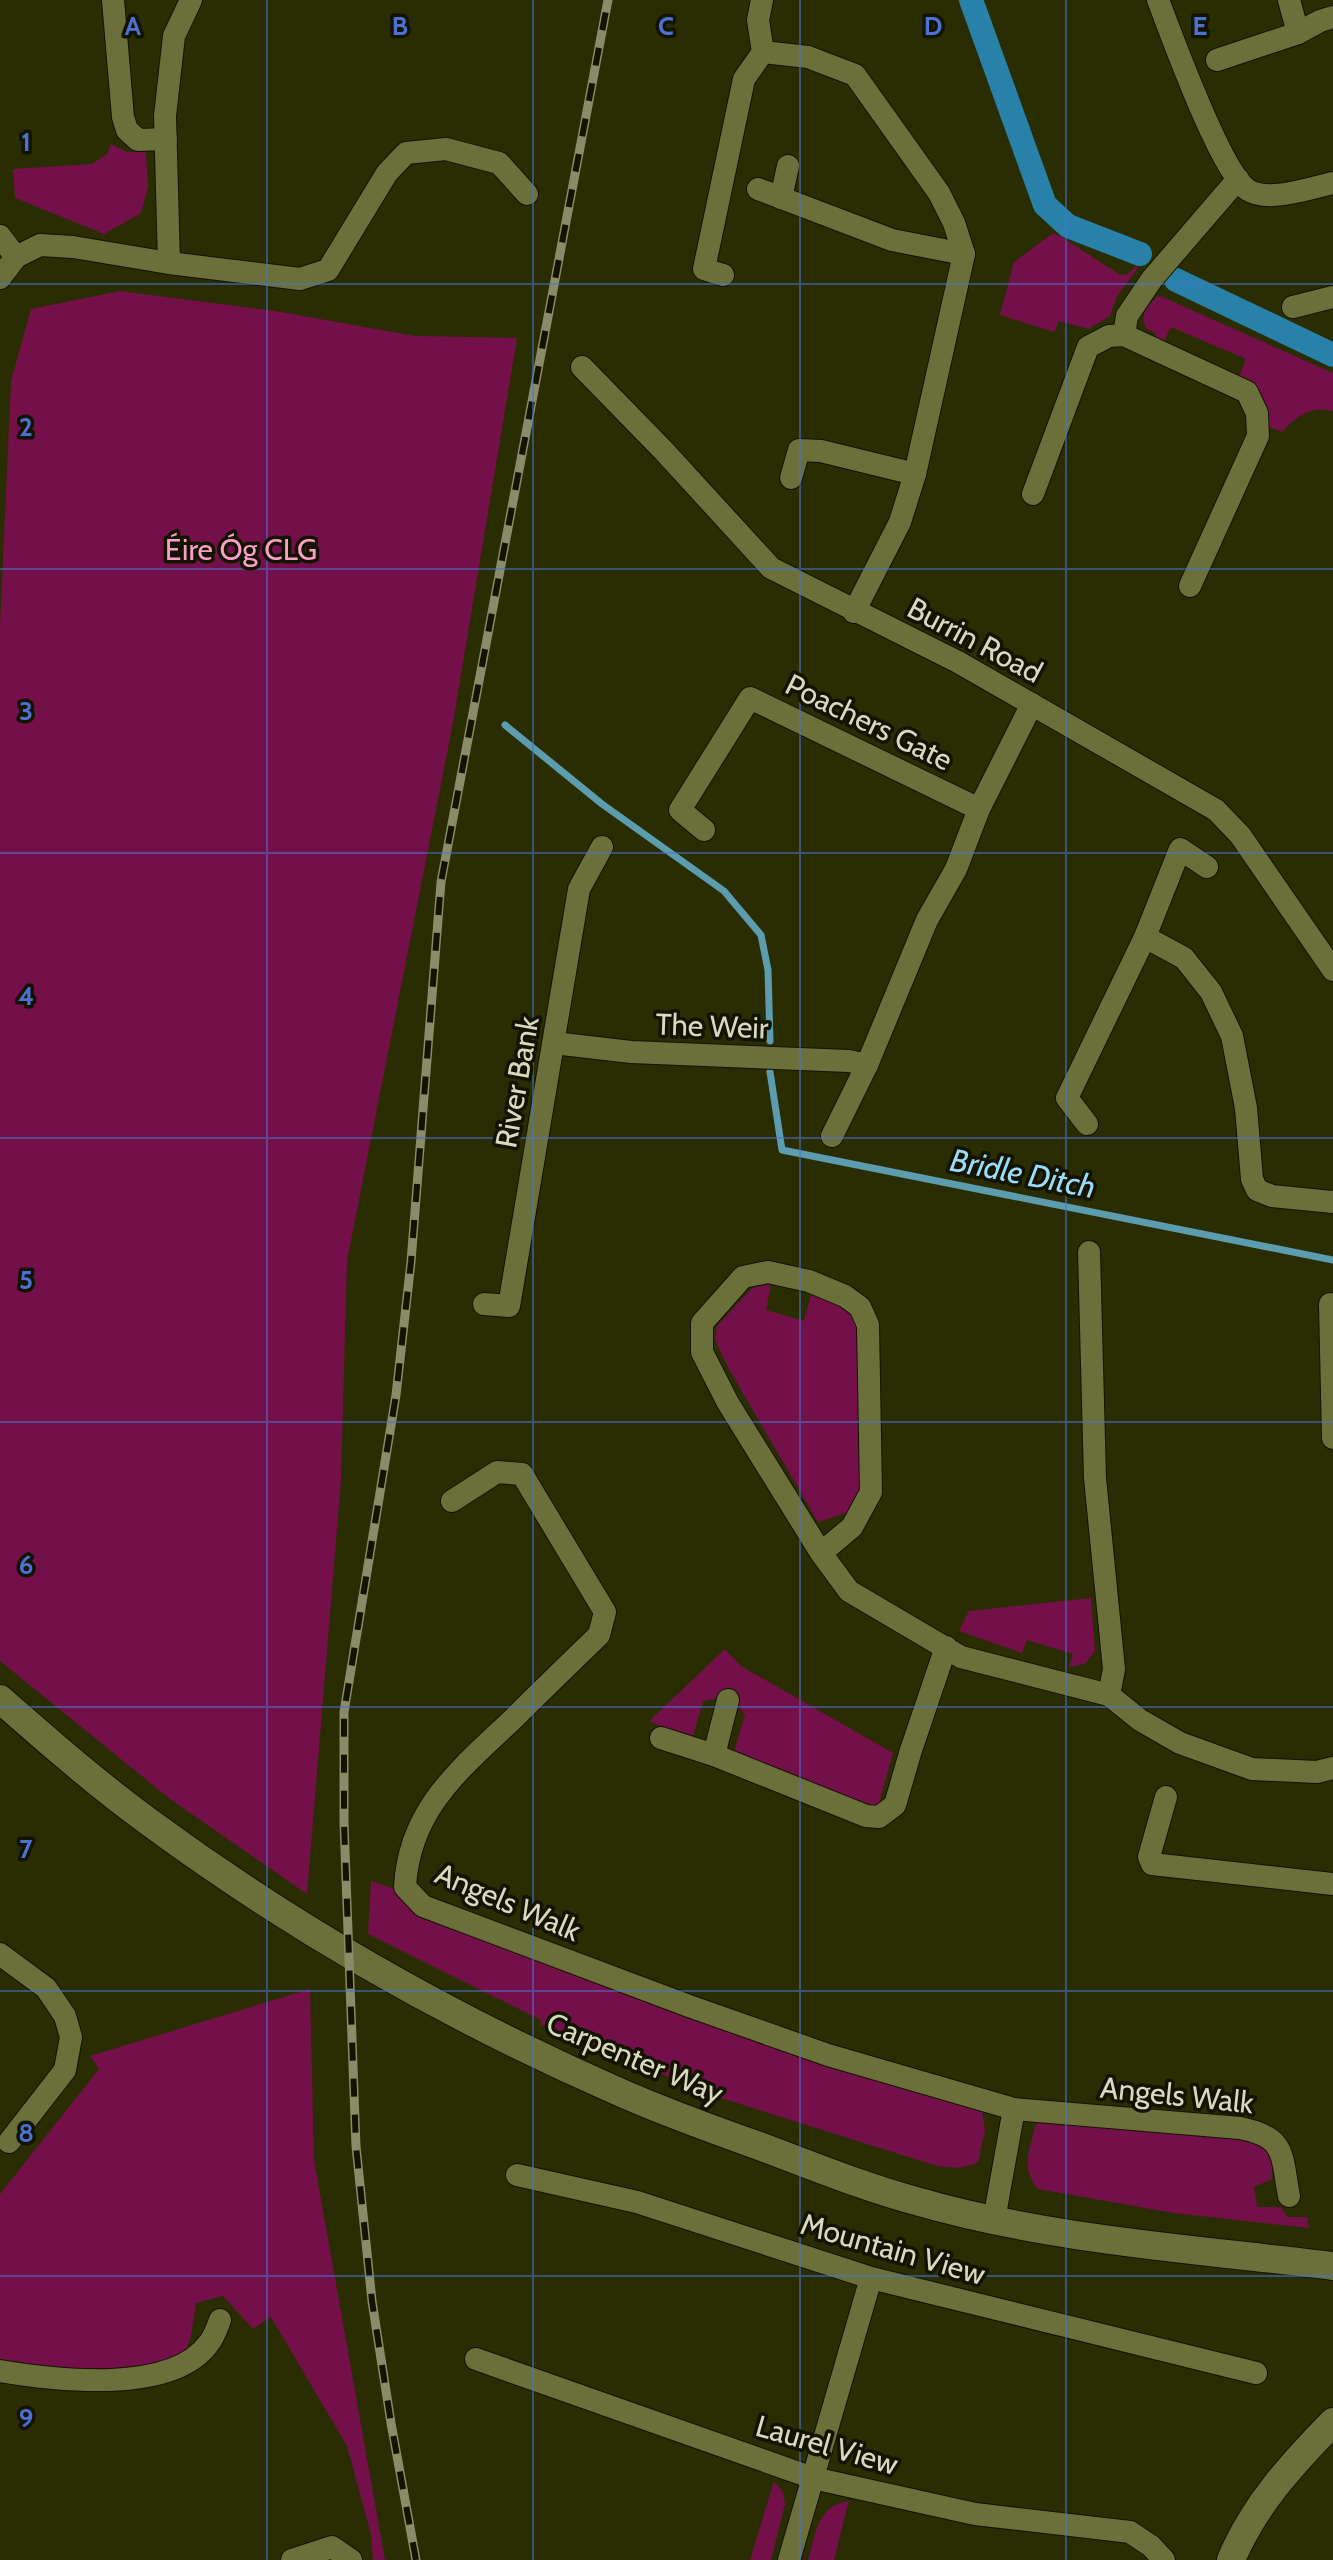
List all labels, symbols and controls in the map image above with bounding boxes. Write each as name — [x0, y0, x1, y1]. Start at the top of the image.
text: A — [125, 10, 142, 42]
text: B — [392, 10, 408, 42]
text: C — [658, 10, 674, 42]
text: D — [924, 10, 942, 42]
text: E — [1193, 10, 1207, 42]
text: 1 — [21, 126, 31, 158]
text: 2 — [19, 411, 33, 443]
park label: Éire Óg CLG — [165, 531, 317, 568]
street label: Burrin Road — [901, 589, 1049, 691]
street label: Poachers Gate — [779, 666, 959, 778]
text: 3 — [19, 695, 33, 727]
text: 4 — [18, 980, 34, 1012]
street label: The Weir — [655, 1006, 769, 1046]
street label: River Bank — [487, 1013, 547, 1151]
water label: Bridle Ditch — [947, 1140, 1099, 1206]
text: 5 — [19, 1264, 33, 1296]
text: 6 — [19, 1549, 33, 1581]
text: 7 — [19, 1833, 33, 1865]
street label: Angels Walk — [430, 1855, 587, 1949]
street label: Carpenter Way — [541, 2004, 729, 2112]
street label: Angels Walk — [1099, 2069, 1256, 2122]
text: 8 — [18, 2117, 34, 2149]
street label: Mountain View — [796, 2205, 990, 2293]
text: 9 — [19, 2402, 33, 2434]
street label: Laurel View — [751, 2407, 903, 2483]

